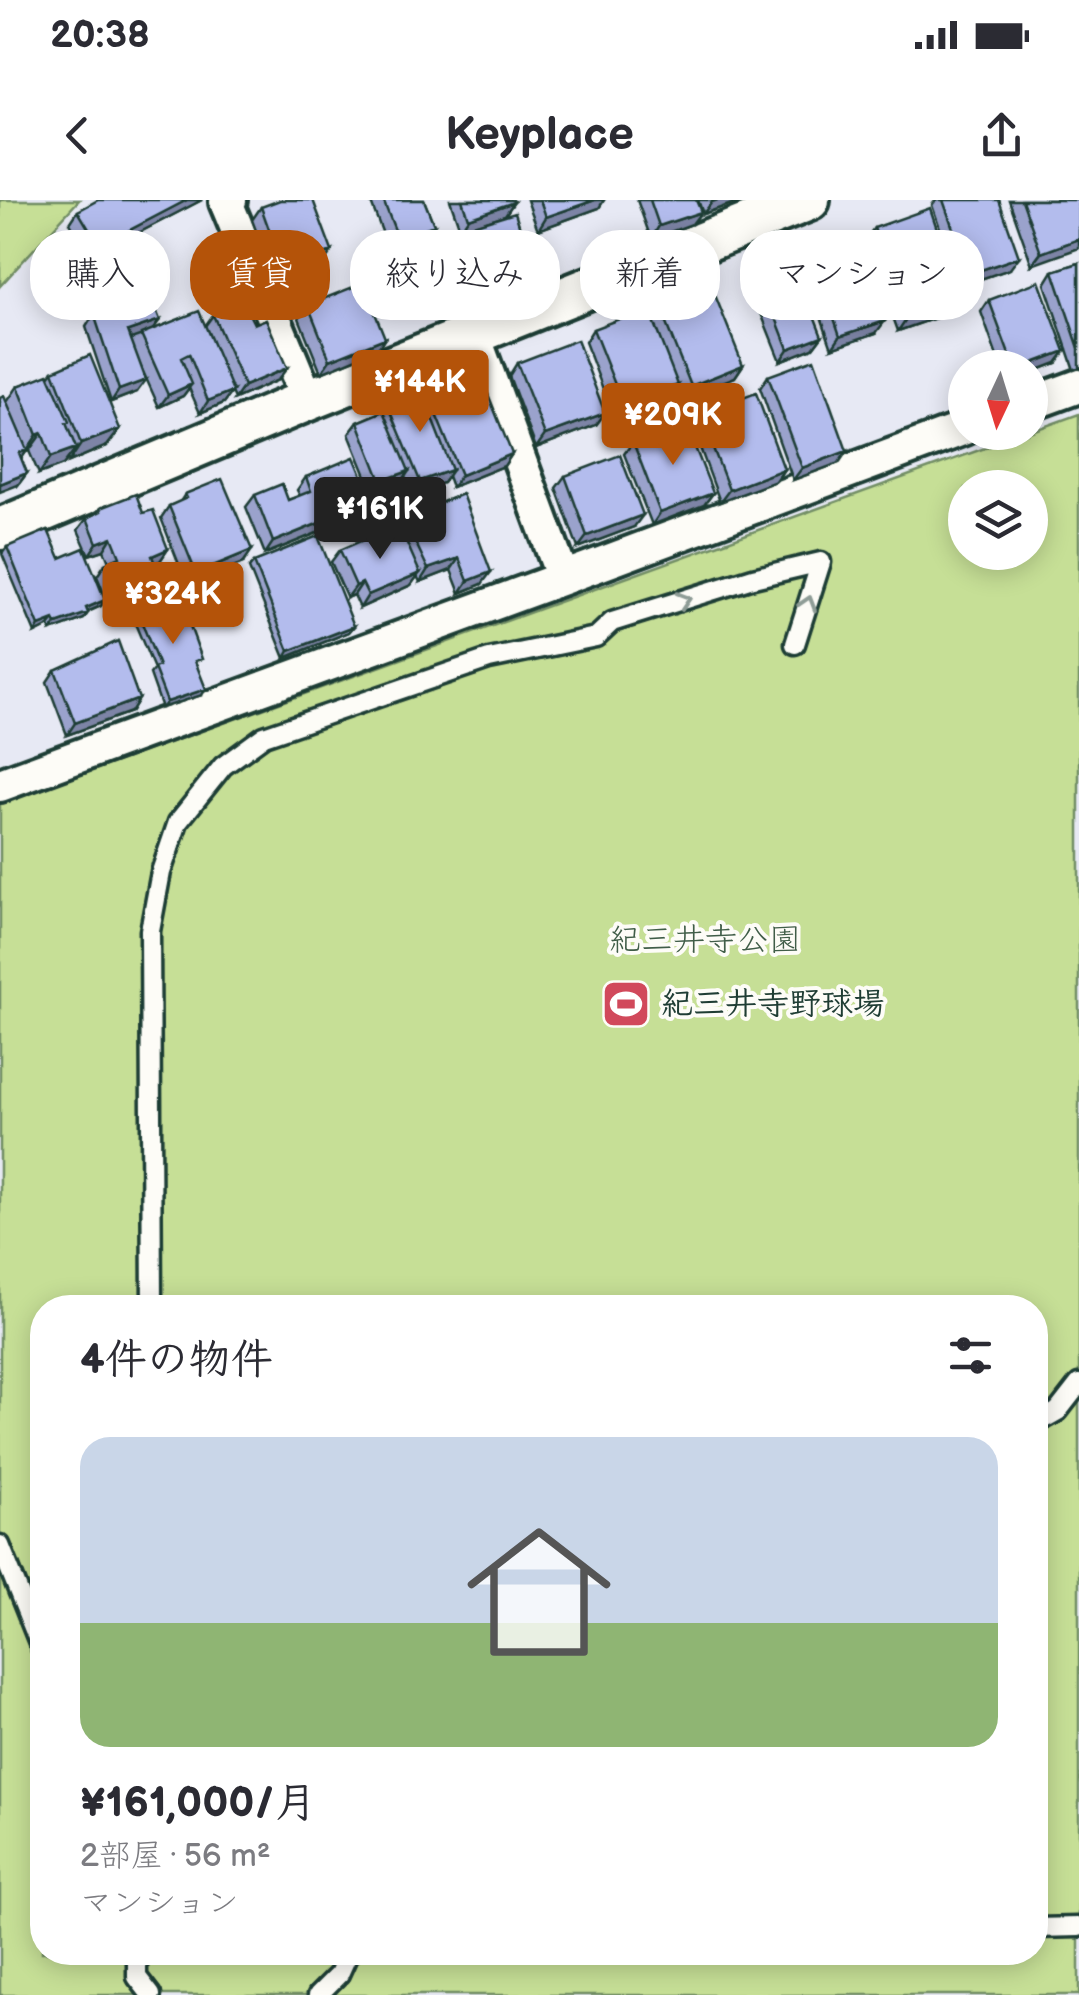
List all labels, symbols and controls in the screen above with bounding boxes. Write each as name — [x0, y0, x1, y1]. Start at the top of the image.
text: 20:38 — [50, 13, 150, 58]
icon: back — [50, 108, 105, 163]
text: Keyplace — [445, 108, 634, 163]
icon: share — [974, 108, 1029, 163]
chip: 購入 — [30, 230, 170, 320]
chip: 賃貸 — [190, 230, 330, 320]
chip: 絞り込み — [350, 230, 560, 320]
chip: 新着 — [580, 230, 720, 320]
chip: マンション — [740, 230, 984, 320]
pin: ¥144K — [350, 350, 490, 435]
north arrow — [948, 350, 1048, 450]
map controls — [948, 350, 1048, 570]
text: ¥144K — [374, 363, 466, 402]
pin: ¥209K — [603, 383, 743, 468]
text: ¥209K — [624, 396, 722, 435]
button: layers — [948, 470, 1048, 570]
pin: ¥161K — [310, 477, 450, 562]
text: ¥161K — [336, 490, 424, 529]
pin: ¥324K — [103, 562, 243, 647]
text: ¥324K — [125, 575, 221, 614]
one-way arrow — [675, 591, 692, 611]
one-way arrow — [796, 595, 816, 612]
park label: 紀三井寺公園 — [609, 921, 801, 960]
sports icon: 紀三井寺野球場 — [600, 978, 652, 1030]
place label: 紀三井寺野球場 — [661, 985, 885, 1024]
icon: filters — [943, 1328, 998, 1383]
text: 4件の物件 — [80, 1335, 273, 1386]
icon: home — [449, 1502, 629, 1682]
text: ¥161,000/月 — [80, 1778, 317, 1829]
text: 2部屋 · 56 m² — [80, 1837, 271, 1876]
text: マンション — [80, 1884, 239, 1923]

